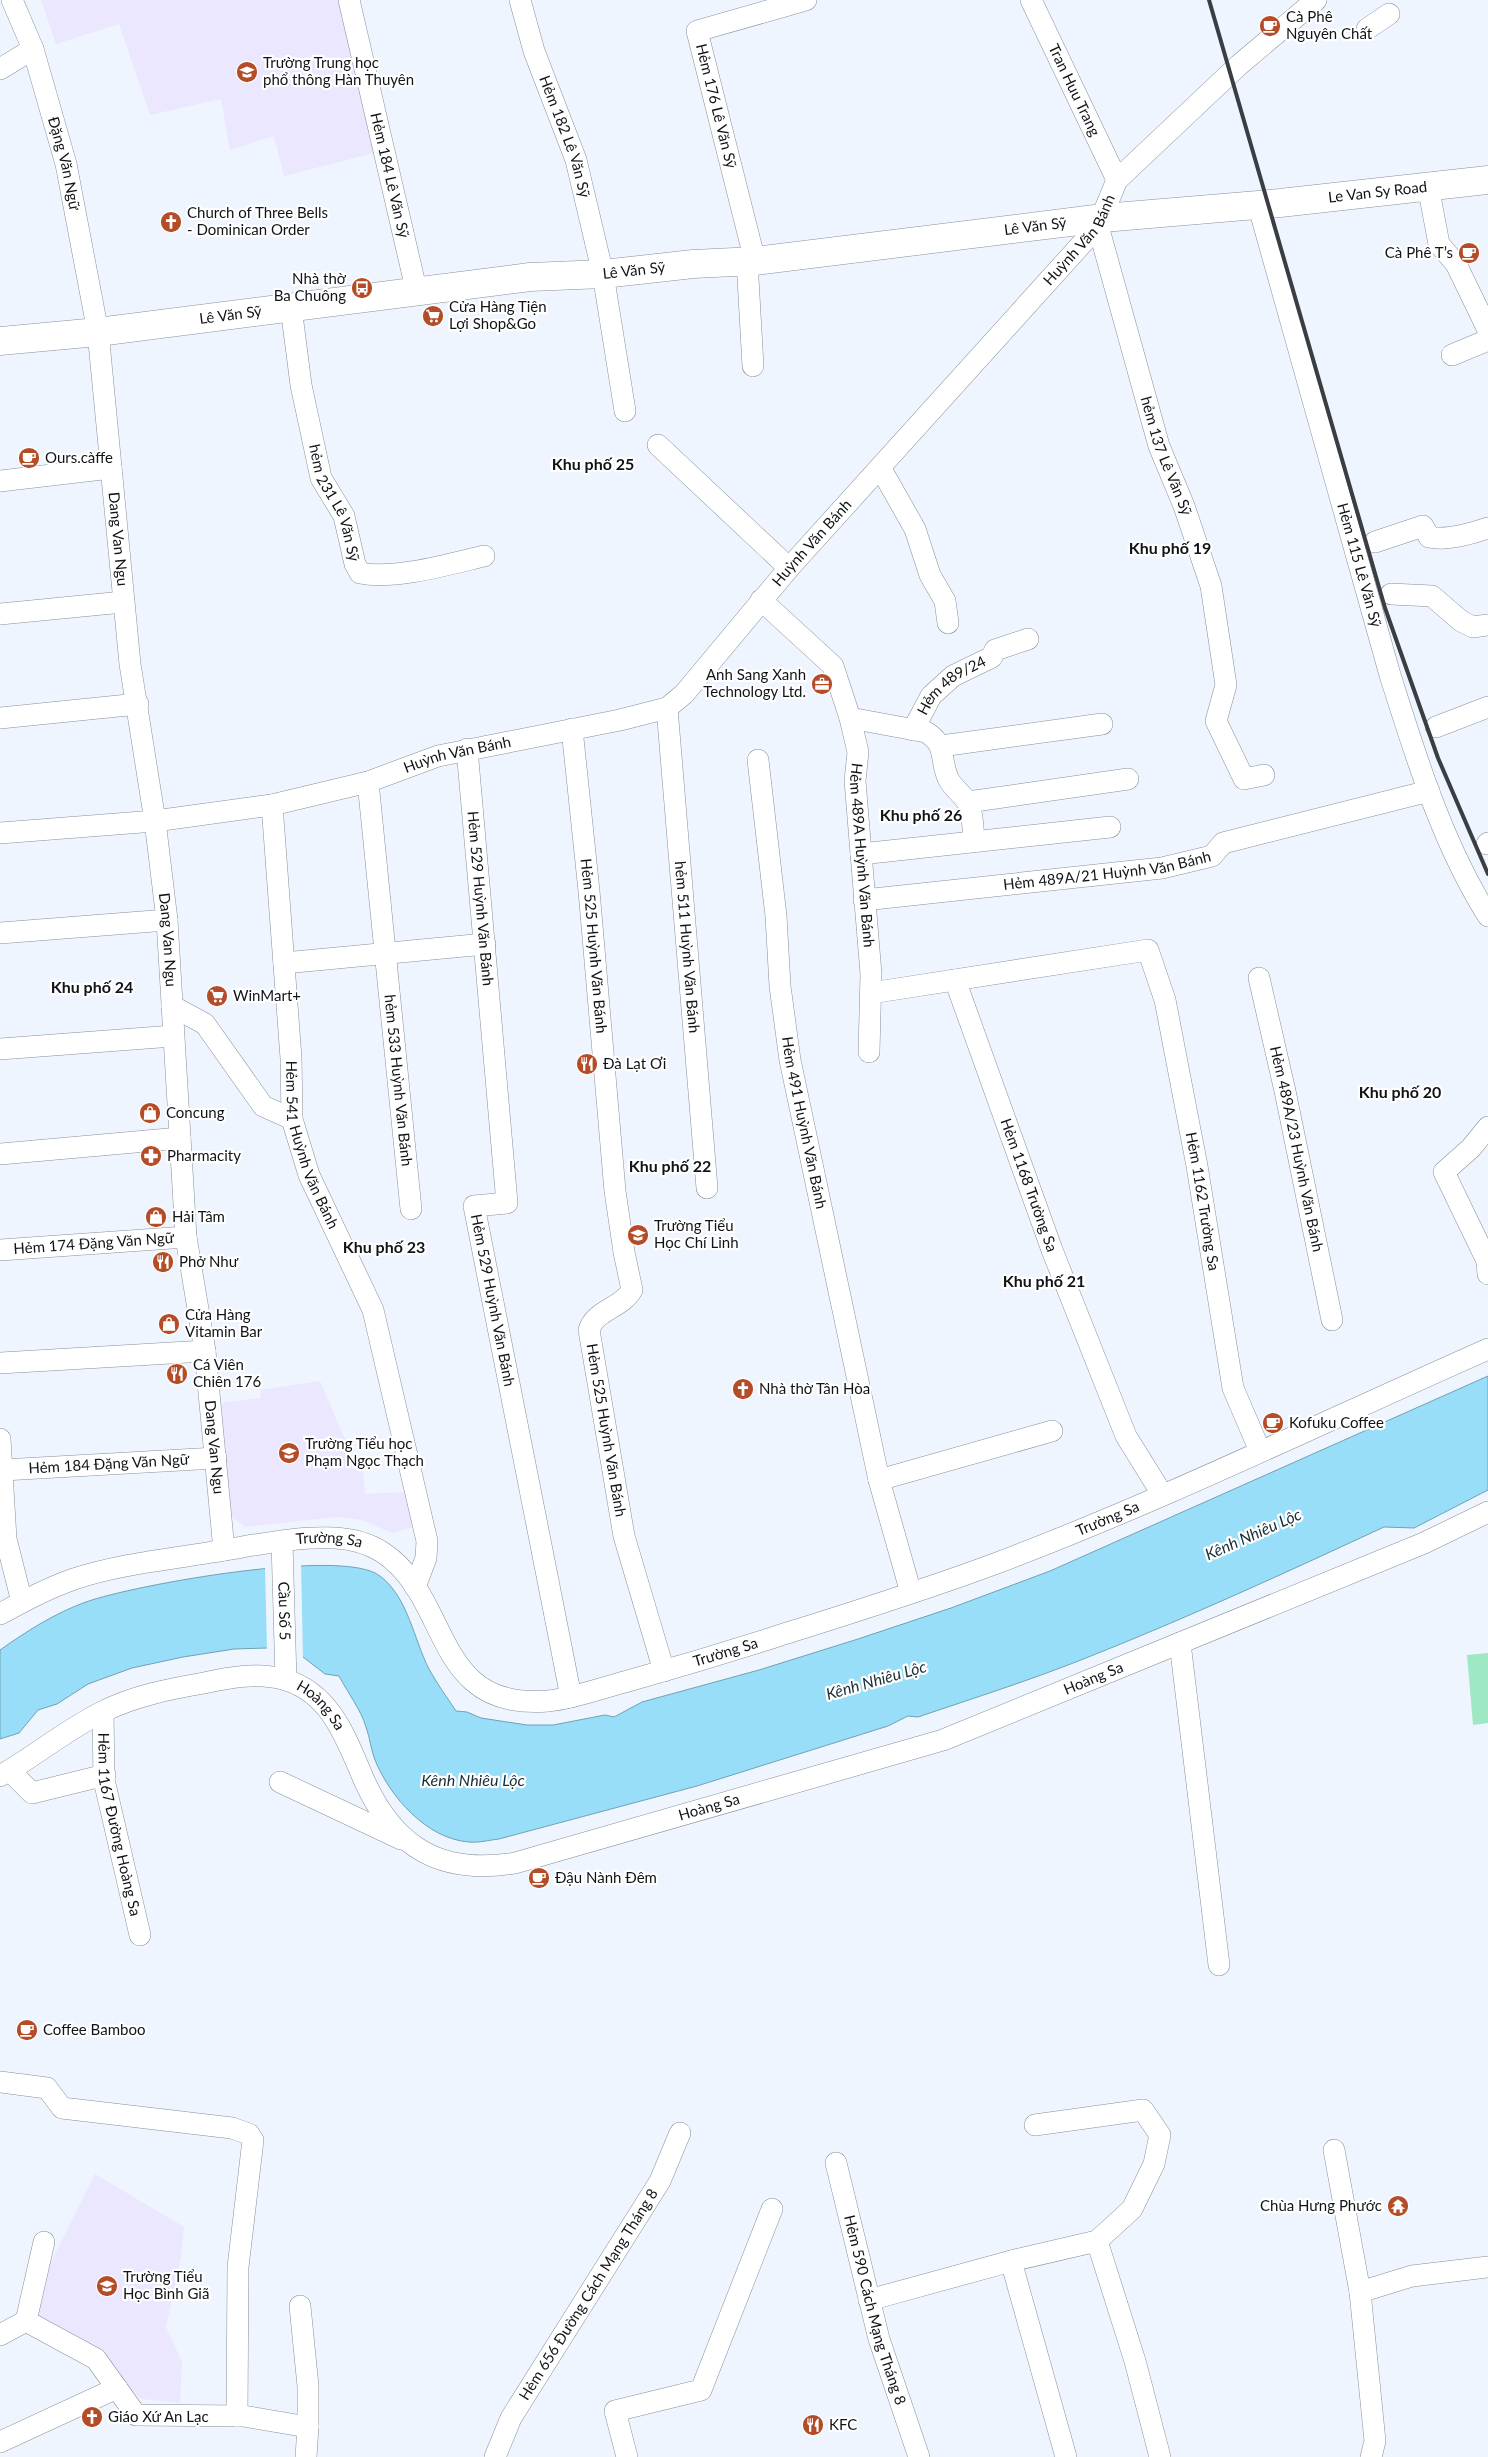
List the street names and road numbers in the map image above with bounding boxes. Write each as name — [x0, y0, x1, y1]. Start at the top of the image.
street label: Hẻm 176 Lê Văn Sỹ — [693, 41, 741, 170]
street label: Tran Huu Trang — [1045, 41, 1105, 139]
street label: Hẻm 182 Lê Văn Sỹ — [536, 73, 595, 199]
street label: Hẻm 184 Lê Văn Sỹ — [367, 111, 414, 240]
street label: Đặng Văn Ngữ — [45, 114, 85, 212]
street label: Le Van Sy Road — [1327, 177, 1428, 206]
street label: Huỳnh Văn Bánh — [1039, 192, 1118, 289]
street label: Lê Văn Sỹ — [1003, 213, 1068, 238]
street label: Lê Văn Sỹ — [602, 257, 666, 282]
street label: Lê Văn Sỹ — [198, 301, 263, 327]
street label: hẻm 137 Lê Văn Sỹ — [1138, 394, 1197, 518]
street label: hẻm 231 Lê Văn Sỹ — [306, 442, 364, 563]
street label: Dang Van Ngu — [105, 491, 132, 587]
street label: Huỳnh Văn Bánh — [768, 495, 855, 589]
street label: Hẻm 115 Lê Văn Sỹ — [1334, 501, 1386, 629]
street label: Hẻm 489/24 — [913, 651, 989, 718]
street label: Huỳnh Văn Bánh — [401, 732, 512, 776]
street label: Hẻm 489A Huỳnh Văn Bánh — [847, 762, 879, 948]
street label: Hẻm 529 Huỳnh Văn Bánh — [464, 810, 498, 987]
street label: Hẻm 489A/21 Huỳnh Văn Bánh — [1002, 847, 1213, 893]
street label: Hẻm 525 Huỳnh Văn Bánh — [578, 858, 611, 1034]
street label: hẻm 511 Huỳnh Văn Bánh — [672, 860, 704, 1034]
street label: Dang Van Ngu — [156, 892, 181, 987]
street label: hẻm 533 Huỳnh Văn Bánh — [381, 994, 417, 1167]
street label: Hẻm 491 Huỳnh Văn Bánh — [779, 1035, 831, 1210]
street label: Hẻm 489A/23 Huỳnh Văn Bánh — [1267, 1044, 1328, 1253]
street label: Hẻm 541 Huỳnh Văn Bánh — [283, 1060, 343, 1231]
street label: Hẻm 1168 Trường Sa — [997, 1116, 1062, 1254]
street label: Hẻm 1162 Trường Sa — [1183, 1130, 1224, 1272]
street label: Hẻm 529 Huỳnh Văn Bánh — [468, 1212, 519, 1388]
street label: Hẻm 174 Đặng Văn Ngữ — [13, 1228, 175, 1257]
street label: Hẻm 525 Huỳnh Văn Bánh — [583, 1342, 631, 1518]
street label: Dang Van Ngu — [202, 1399, 229, 1495]
street label: Hẻm 184 Đặng Văn Ngữ — [28, 1449, 190, 1477]
street label: Trường Sa — [1073, 1497, 1142, 1539]
street label: Trường Sa — [295, 1528, 365, 1551]
street label: Cầu Số 5 — [275, 1581, 295, 1641]
street label: Trường Sa — [691, 1633, 760, 1670]
street label: Hoàng Sa — [1061, 1657, 1125, 1698]
street label: Hoàng Sa — [294, 1676, 350, 1733]
street label: Hẻm 1167 Đường Hoàng Sa — [95, 1732, 145, 1918]
street label: Hoàng Sa — [676, 1789, 741, 1824]
street label: Hẻm 656 Đường Cách Mạng Tháng 8 — [515, 2185, 661, 2403]
street label: Hẻm 590 Cách Mạng Tháng 8 — [841, 2213, 911, 2407]

